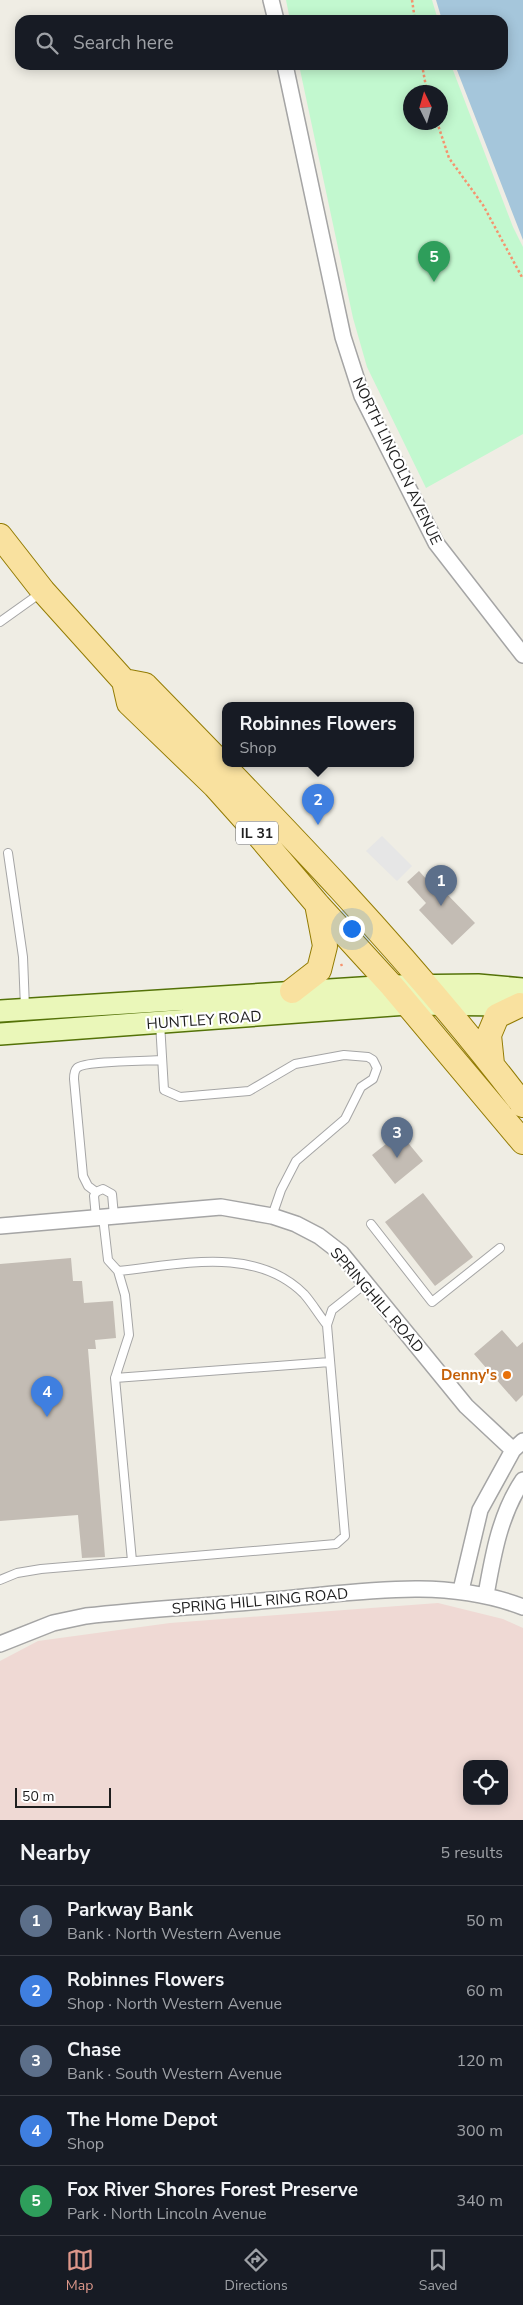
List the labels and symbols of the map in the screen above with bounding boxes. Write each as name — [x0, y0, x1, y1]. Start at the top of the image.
north arrow — [403, 85, 448, 130]
pin: 5 — [418, 241, 450, 282]
street label: NORTH LINCOLN AVENUE — [348, 374, 446, 548]
pin: 2 — [302, 784, 334, 825]
road number: IL 31 — [236, 821, 278, 844]
pin: 1 — [425, 865, 457, 906]
your location — [339, 916, 365, 942]
street label: HUNTLEY ROAD — [146, 1006, 262, 1034]
pin: 3 — [381, 1117, 413, 1158]
street label: SPRINGHILL ROAD — [326, 1243, 428, 1357]
place label: Denny's — [441, 1365, 497, 1385]
marker: Denny's — [501, 1369, 513, 1381]
pin: 4 — [31, 1376, 63, 1417]
street label: SPRING HILL RING ROAD — [171, 1583, 349, 1619]
scale bar — [15, 1785, 111, 1808]

